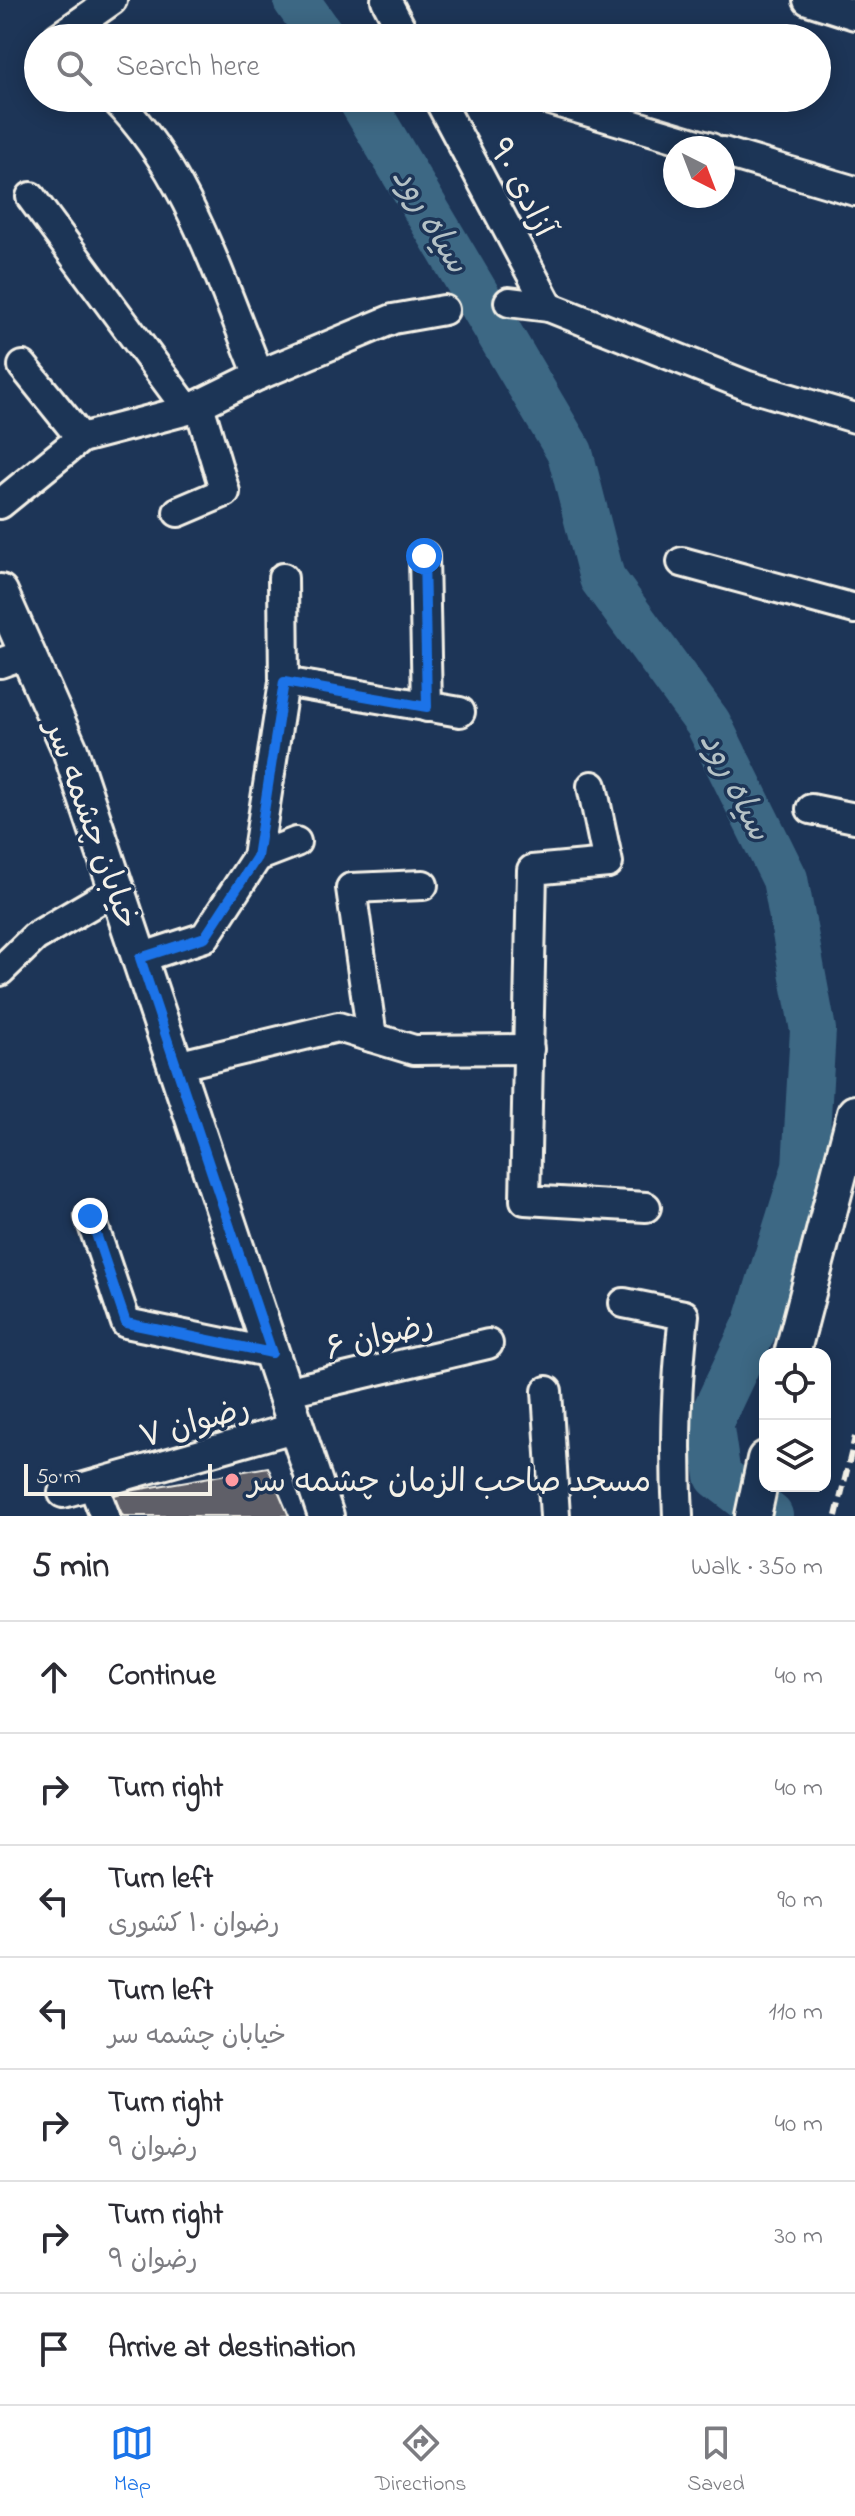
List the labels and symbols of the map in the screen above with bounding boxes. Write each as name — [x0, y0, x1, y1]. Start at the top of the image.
street label: آزادی ۹۰ — [474, 131, 566, 248]
north arrow — [663, 136, 735, 208]
water label: سیاه رود — [377, 158, 480, 284]
route start — [406, 538, 442, 574]
street label: خیابان چشمه سر — [29, 711, 149, 936]
water label: سیاه رود — [685, 724, 782, 851]
route end — [72, 1198, 108, 1234]
street label: رضوان ۶ — [321, 1302, 439, 1374]
street label: رضوان ۷ — [134, 1386, 256, 1463]
scale bar — [24, 1460, 212, 1496]
place label: مسجد صاحب الزمان چشمه سر — [245, 1460, 651, 1507]
marker: مسجد صاحب الزمان چشمه سر — [223, 1471, 241, 1489]

